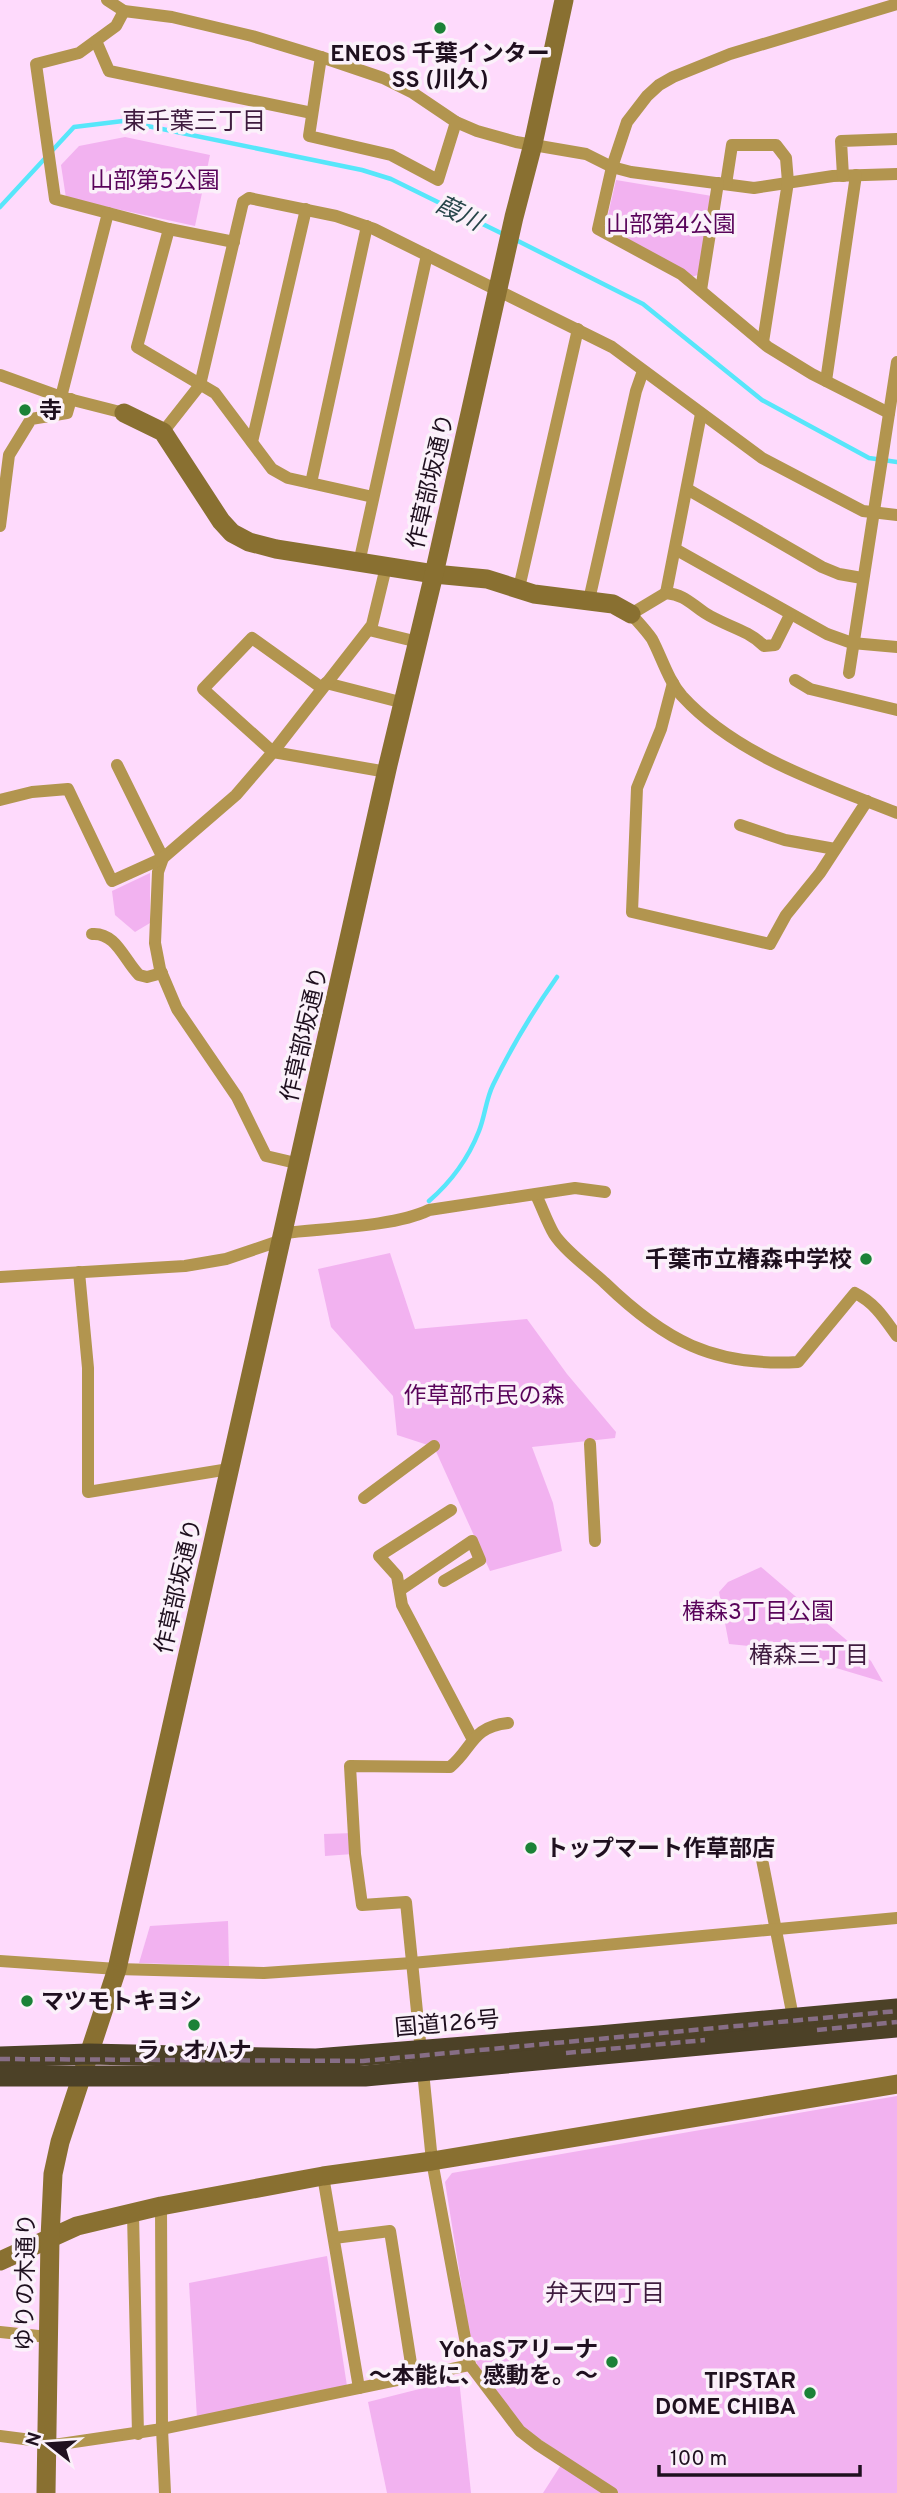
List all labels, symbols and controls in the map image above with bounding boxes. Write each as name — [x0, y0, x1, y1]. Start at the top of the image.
marker: ENEOS 千葉インター SS (川久) — [432, 20, 448, 36]
place label: ENEOS 千葉インター SS (川久) — [330, 41, 550, 96]
district label: 東千葉三丁目 — [122, 108, 266, 138]
park label: 山部第5公園 — [90, 168, 220, 197]
water label: 葭川 — [430, 191, 489, 240]
park label: 山部第4公園 — [606, 212, 736, 241]
place label: 寺 — [39, 398, 62, 427]
marker: 寺 — [17, 402, 33, 418]
street label: 作草部坂通り — [403, 411, 462, 552]
street label: 作草部坂通り — [277, 964, 336, 1105]
place label: 千葉市立椿森中学校 — [645, 1247, 852, 1276]
marker: 千葉市立椿森中学校 — [858, 1251, 874, 1267]
park label: 作草部市民の森 — [404, 1383, 565, 1412]
street label: 作草部坂通り — [151, 1516, 210, 1657]
park label: 椿森3丁目公園 — [682, 1599, 834, 1628]
district label: 椿森三丁目 — [749, 1642, 869, 1672]
place label: トップマート作草部店 — [545, 1836, 775, 1865]
marker: トップマート作草部店 — [523, 1840, 539, 1856]
place label: マツモトキヨシ — [41, 1989, 202, 2018]
marker: マツモトキヨシ — [19, 1993, 35, 2009]
street label: 国道126号 — [393, 2006, 501, 2045]
marker: ラ・オハナ — [186, 2017, 202, 2033]
place label: ラ・オハナ — [137, 2038, 252, 2067]
street label: ゆりの木通り — [12, 2213, 43, 2351]
district label: 弁天四丁目 — [545, 2280, 665, 2310]
place label: YohaSアリーナ ～本能に、感動を。～ — [369, 2337, 598, 2392]
marker: YohaSアリーナ ～本能に、感動を。～ — [604, 2354, 620, 2370]
place label: TIPSTAR DOME CHIBA — [655, 2368, 796, 2423]
marker: TIPSTAR DOME CHIBA — [802, 2385, 818, 2401]
north arrow — [14, 2409, 84, 2479]
text: N — [21, 2430, 48, 2450]
scale bar — [659, 2434, 860, 2478]
text: 100 m — [670, 2446, 727, 2473]

